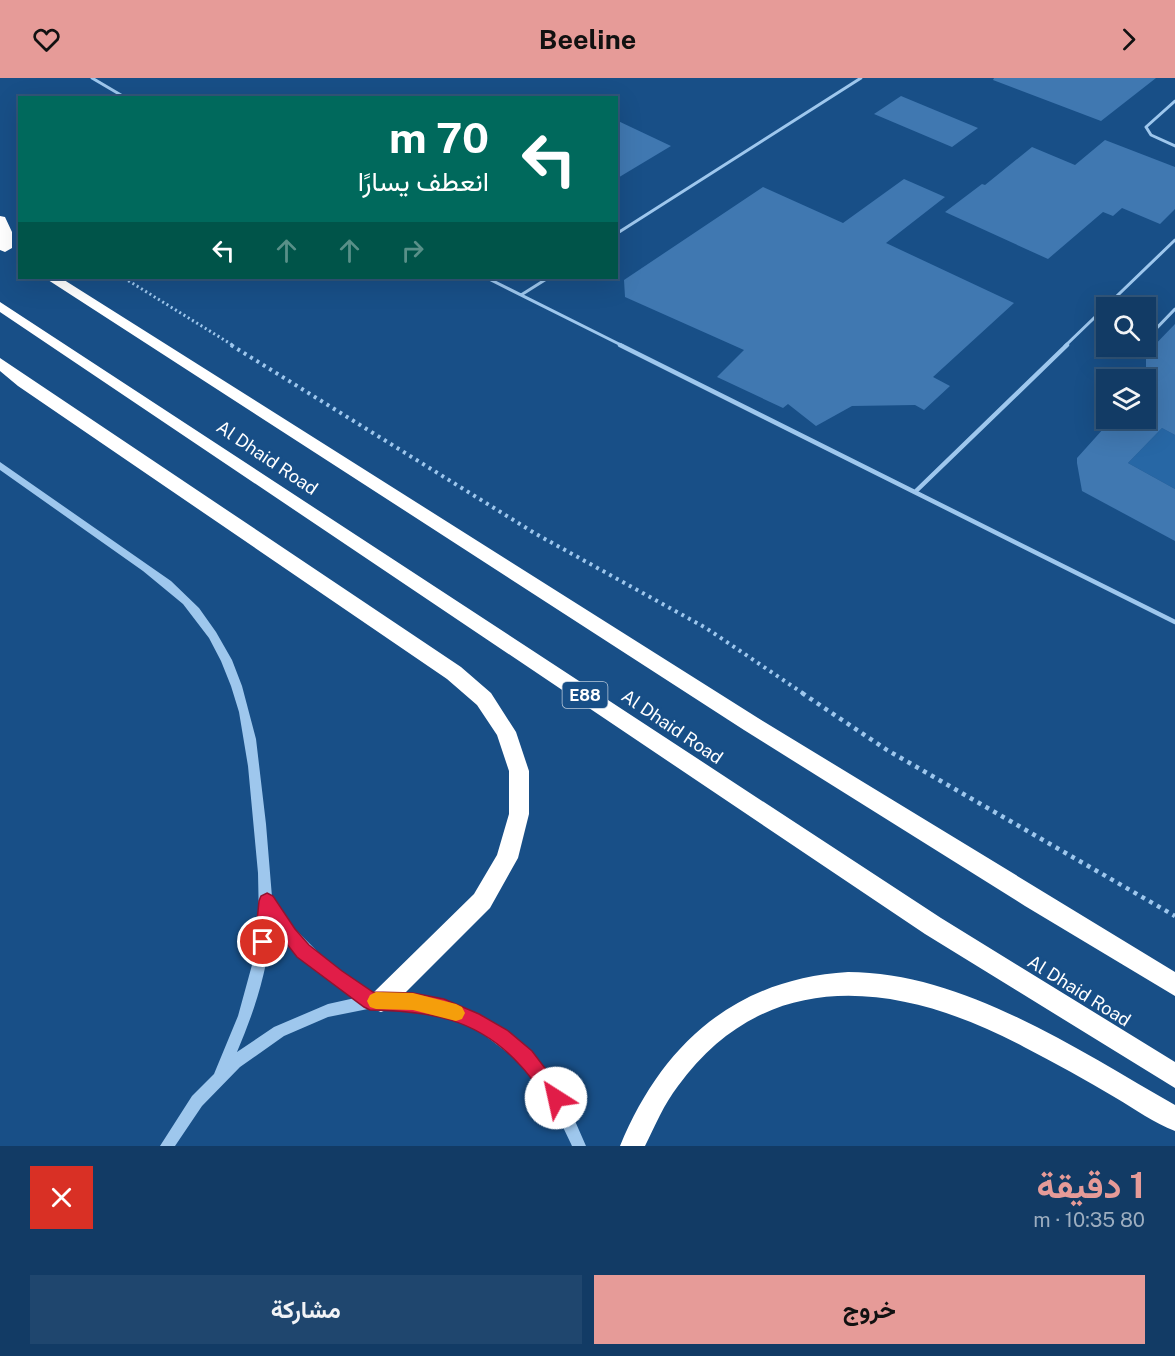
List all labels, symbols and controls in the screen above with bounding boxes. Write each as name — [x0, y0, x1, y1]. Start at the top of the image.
icon: heart — [30, 23, 63, 56]
text: Beeline — [539, 23, 636, 55]
icon: forward — [1112, 23, 1145, 56]
text: 70 m — [389, 113, 489, 162]
icon: left — [510, 120, 588, 198]
text: انعطف يسارًا — [358, 165, 489, 197]
icon: left — [207, 234, 240, 267]
icon: ahead — [270, 234, 303, 267]
icon: ahead — [333, 234, 366, 267]
icon: right — [396, 234, 429, 267]
map controls — [1096, 297, 1156, 429]
button: search — [1096, 297, 1156, 357]
button: layers — [1096, 369, 1156, 429]
street label: Al Dhaid Road — [213, 416, 322, 499]
road number: E88 — [562, 682, 608, 708]
street label: Al Dhaid Road — [618, 685, 727, 768]
pin — [237, 916, 288, 967]
icon: arrive — [246, 925, 279, 958]
street label: Al Dhaid Road — [1024, 951, 1135, 1031]
position arrow — [524, 1066, 588, 1130]
text: 1 دقيقة — [1037, 1164, 1145, 1206]
button: close — [30, 1166, 93, 1229]
text: 80 m · 10:35 — [1033, 1208, 1145, 1232]
button: مشاركة — [30, 1275, 582, 1344]
button: خروج — [594, 1275, 1145, 1344]

